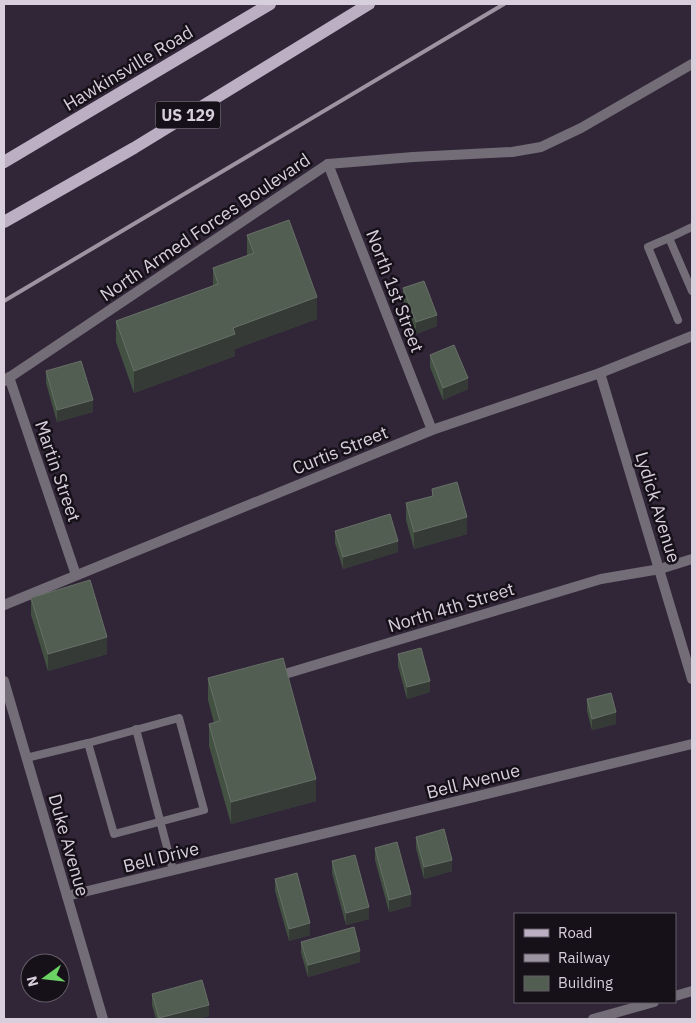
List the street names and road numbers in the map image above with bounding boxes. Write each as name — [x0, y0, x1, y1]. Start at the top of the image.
street label: Hawkinsville Road — [59, 20, 197, 116]
road number: US 129 — [156, 102, 220, 128]
street label: North Armed Forces Boulevard — [95, 148, 315, 306]
street label: North 1st Street — [361, 226, 429, 356]
street label: Martin Street — [30, 417, 86, 525]
street label: Curtis Street — [289, 420, 391, 480]
street label: Lydick Avenue — [630, 449, 686, 565]
street label: North 4th Street — [385, 577, 517, 637]
street label: Bell Avenue — [424, 758, 522, 804]
street label: Duke Avenue — [43, 791, 95, 899]
street label: Bell Drive — [121, 836, 201, 878]

